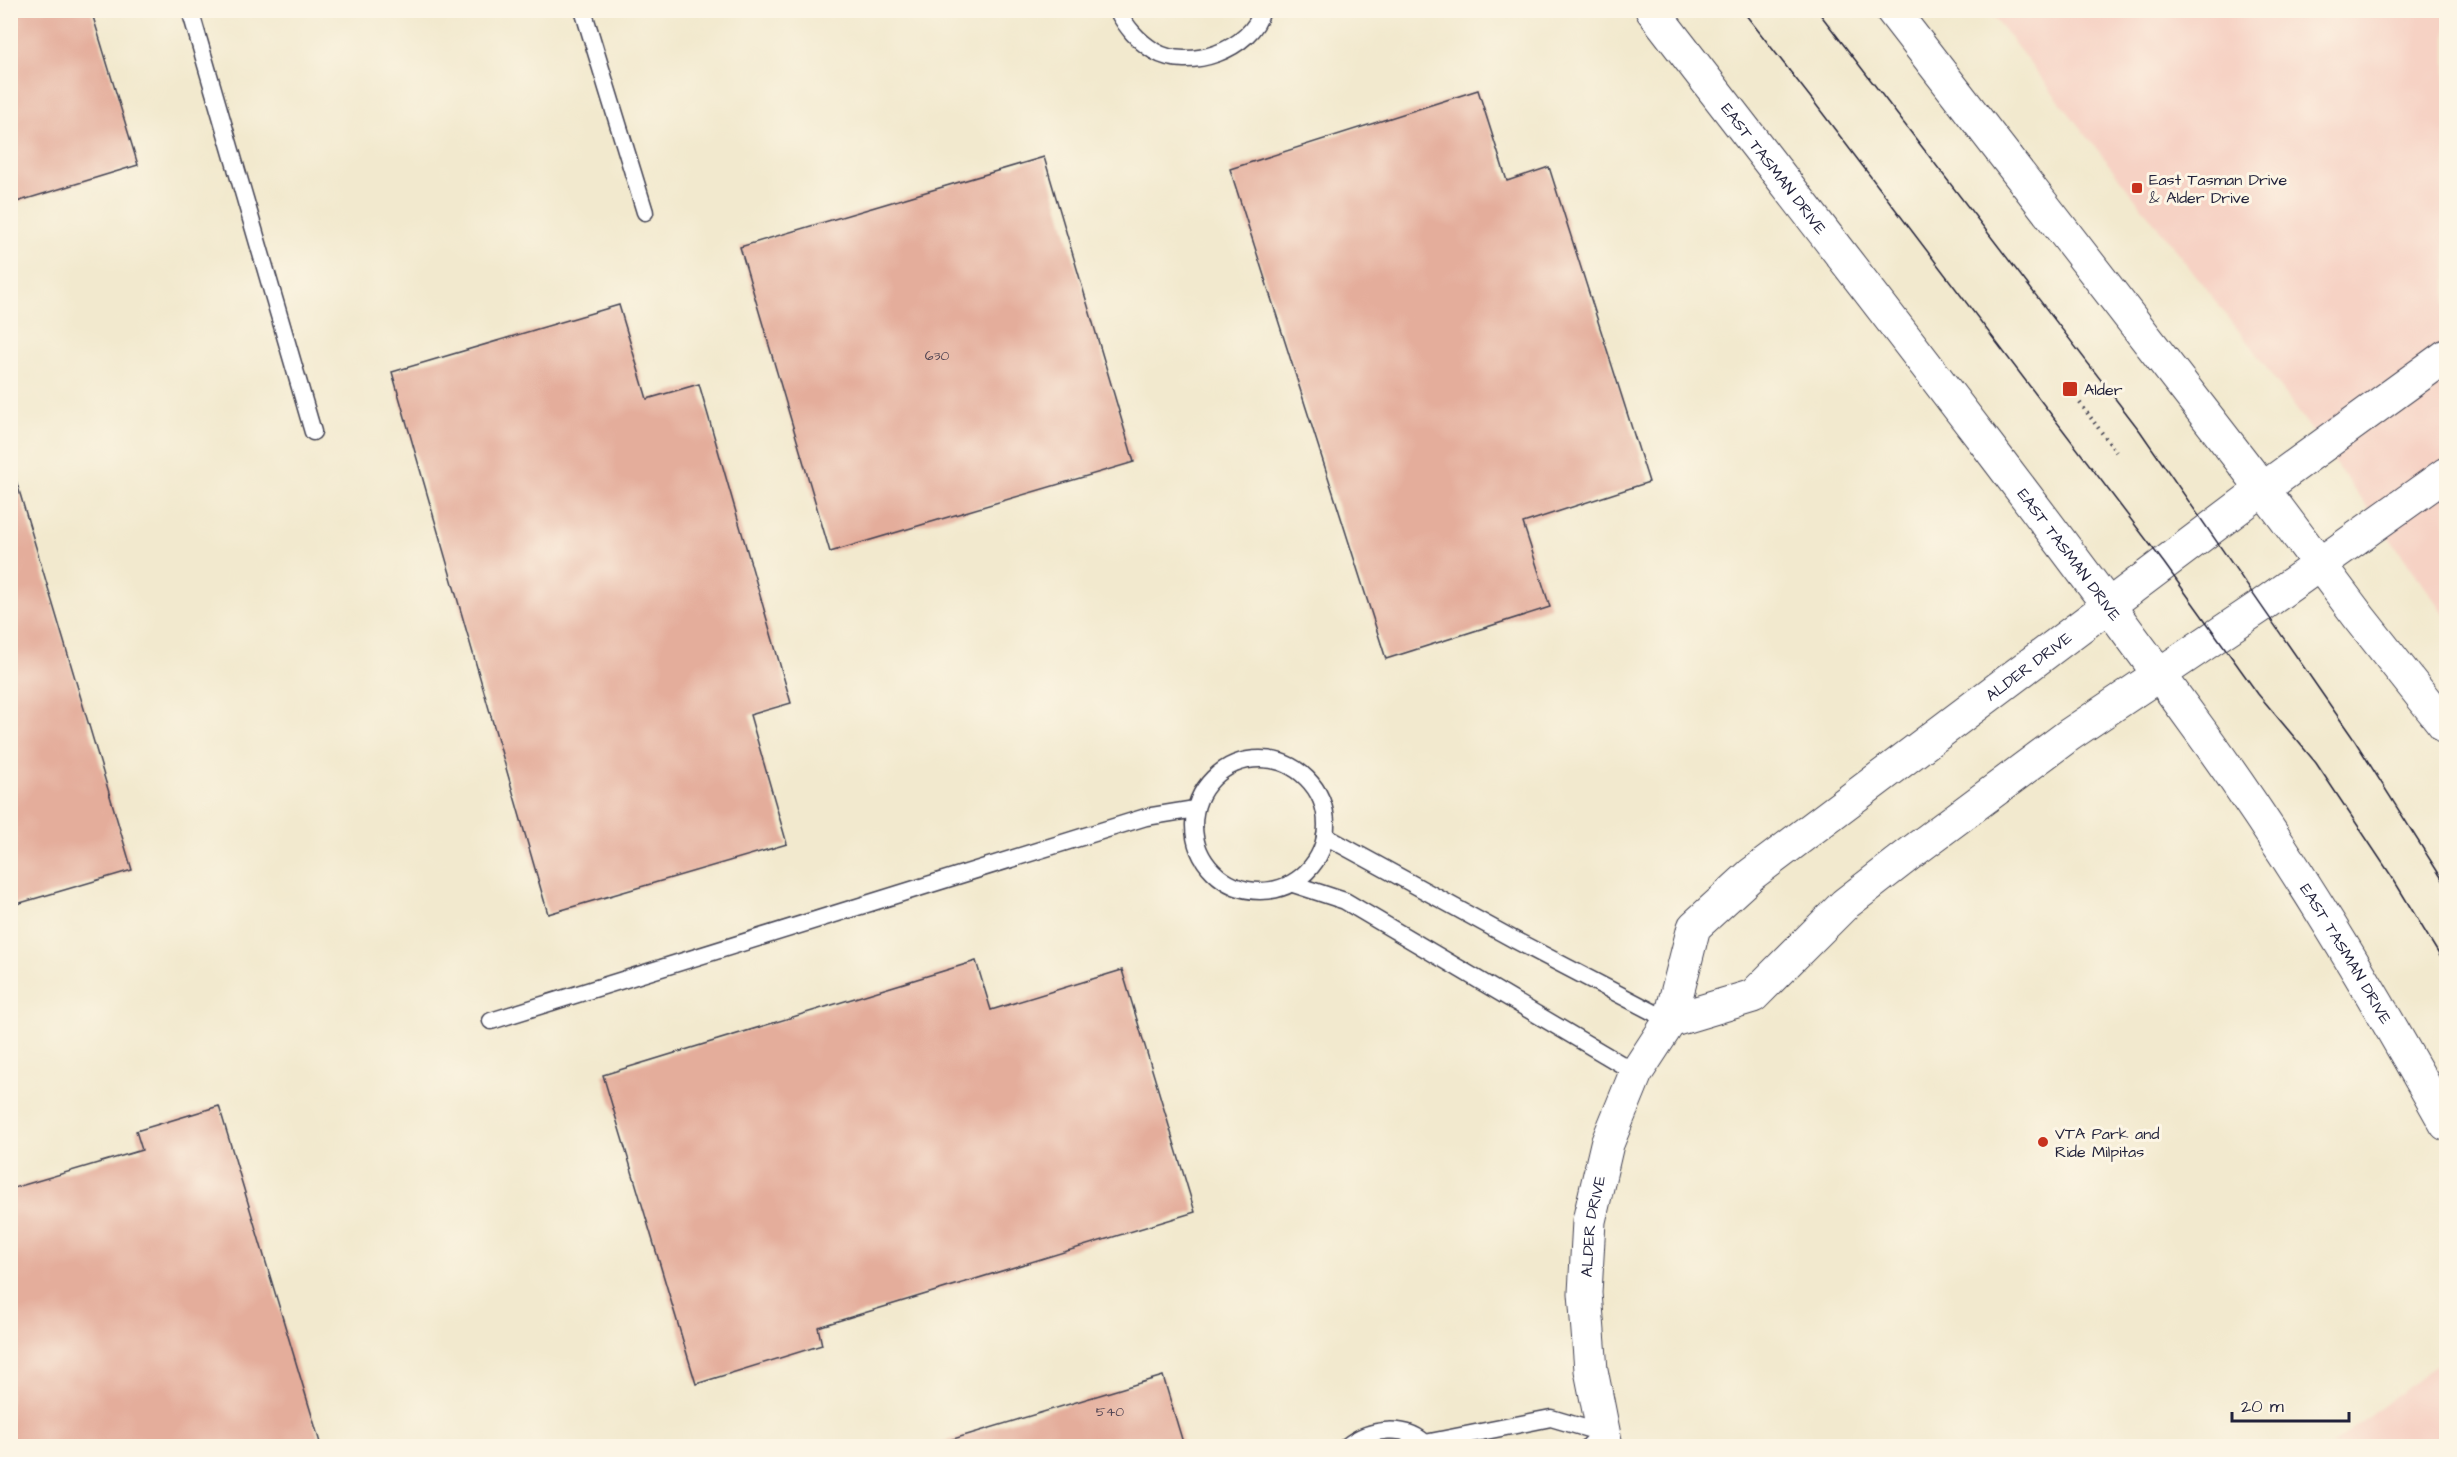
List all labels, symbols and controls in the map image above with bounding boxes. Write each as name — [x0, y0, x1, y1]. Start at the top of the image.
street label: EAST TASMAN DRIVE — [1716, 99, 1832, 240]
place label: East Tasman Drive & Alder Drive — [2149, 169, 2288, 209]
marker: East Tasman Drive & Alder Drive — [2130, 181, 2144, 195]
house number: 630 — [925, 346, 950, 366]
place label: Alder — [2084, 379, 2123, 401]
marker: Alder — [2061, 380, 2079, 398]
street label: EAST TASMAN DRIVE — [2012, 484, 2126, 626]
street label: ALDER DRIVE — [1981, 627, 2077, 706]
street label: EAST TASMAN DRIVE — [2295, 879, 2397, 1029]
place label: VTA Park and Ride Milpitas — [2055, 1123, 2159, 1163]
marker: VTA Park and Ride Milpitas — [2036, 1135, 2050, 1149]
street label: ALDER DRIVE — [1576, 1173, 1611, 1278]
scale bar — [2232, 1385, 2349, 1423]
text: 20 m — [2241, 1394, 2284, 1419]
house number: 540 — [1096, 1402, 1124, 1422]

